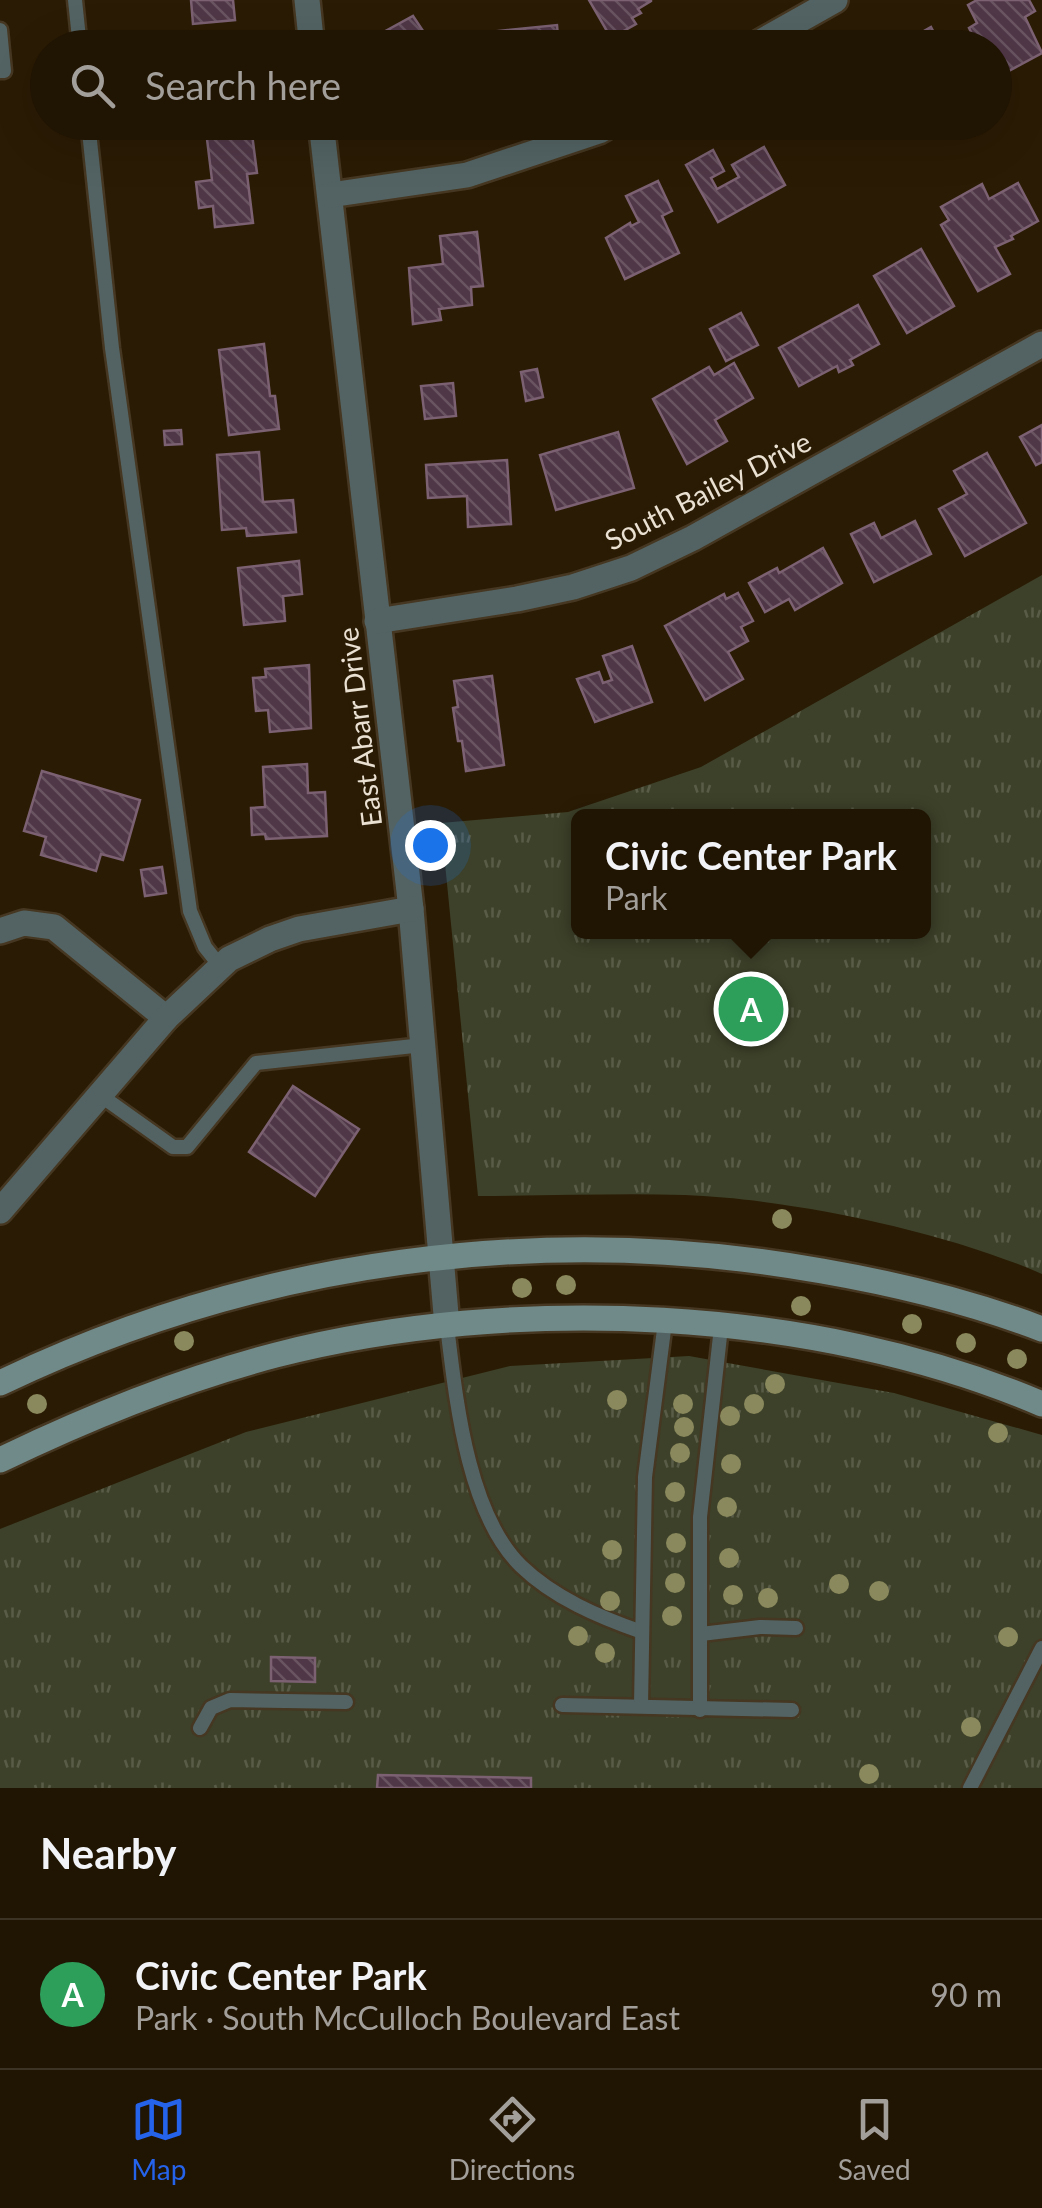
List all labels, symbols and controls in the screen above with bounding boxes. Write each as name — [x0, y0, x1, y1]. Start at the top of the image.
search box — [30, 30, 1012, 140]
icon: search — [65, 58, 120, 113]
text: Search here — [145, 62, 341, 108]
street label: South Bailey Drive — [599, 424, 816, 557]
street label: East Abarr Drive — [330, 626, 388, 829]
popup — [571, 809, 931, 939]
your location — [405, 820, 456, 871]
text: Civic Center Park — [605, 832, 897, 878]
text: Park — [605, 878, 668, 917]
pin: A — [718, 972, 784, 1046]
text: Nearby — [40, 1828, 177, 1878]
text: Civic Center Park — [135, 1952, 427, 1998]
text: A — [61, 1975, 84, 2014]
text: 90 m — [930, 1975, 1002, 2014]
text: Park · South McCulloch Boulevard East — [135, 1998, 680, 2037]
tab: Map — [131, 2092, 186, 2186]
tab: Directions — [449, 2092, 575, 2186]
tab: Saved — [838, 2092, 911, 2186]

